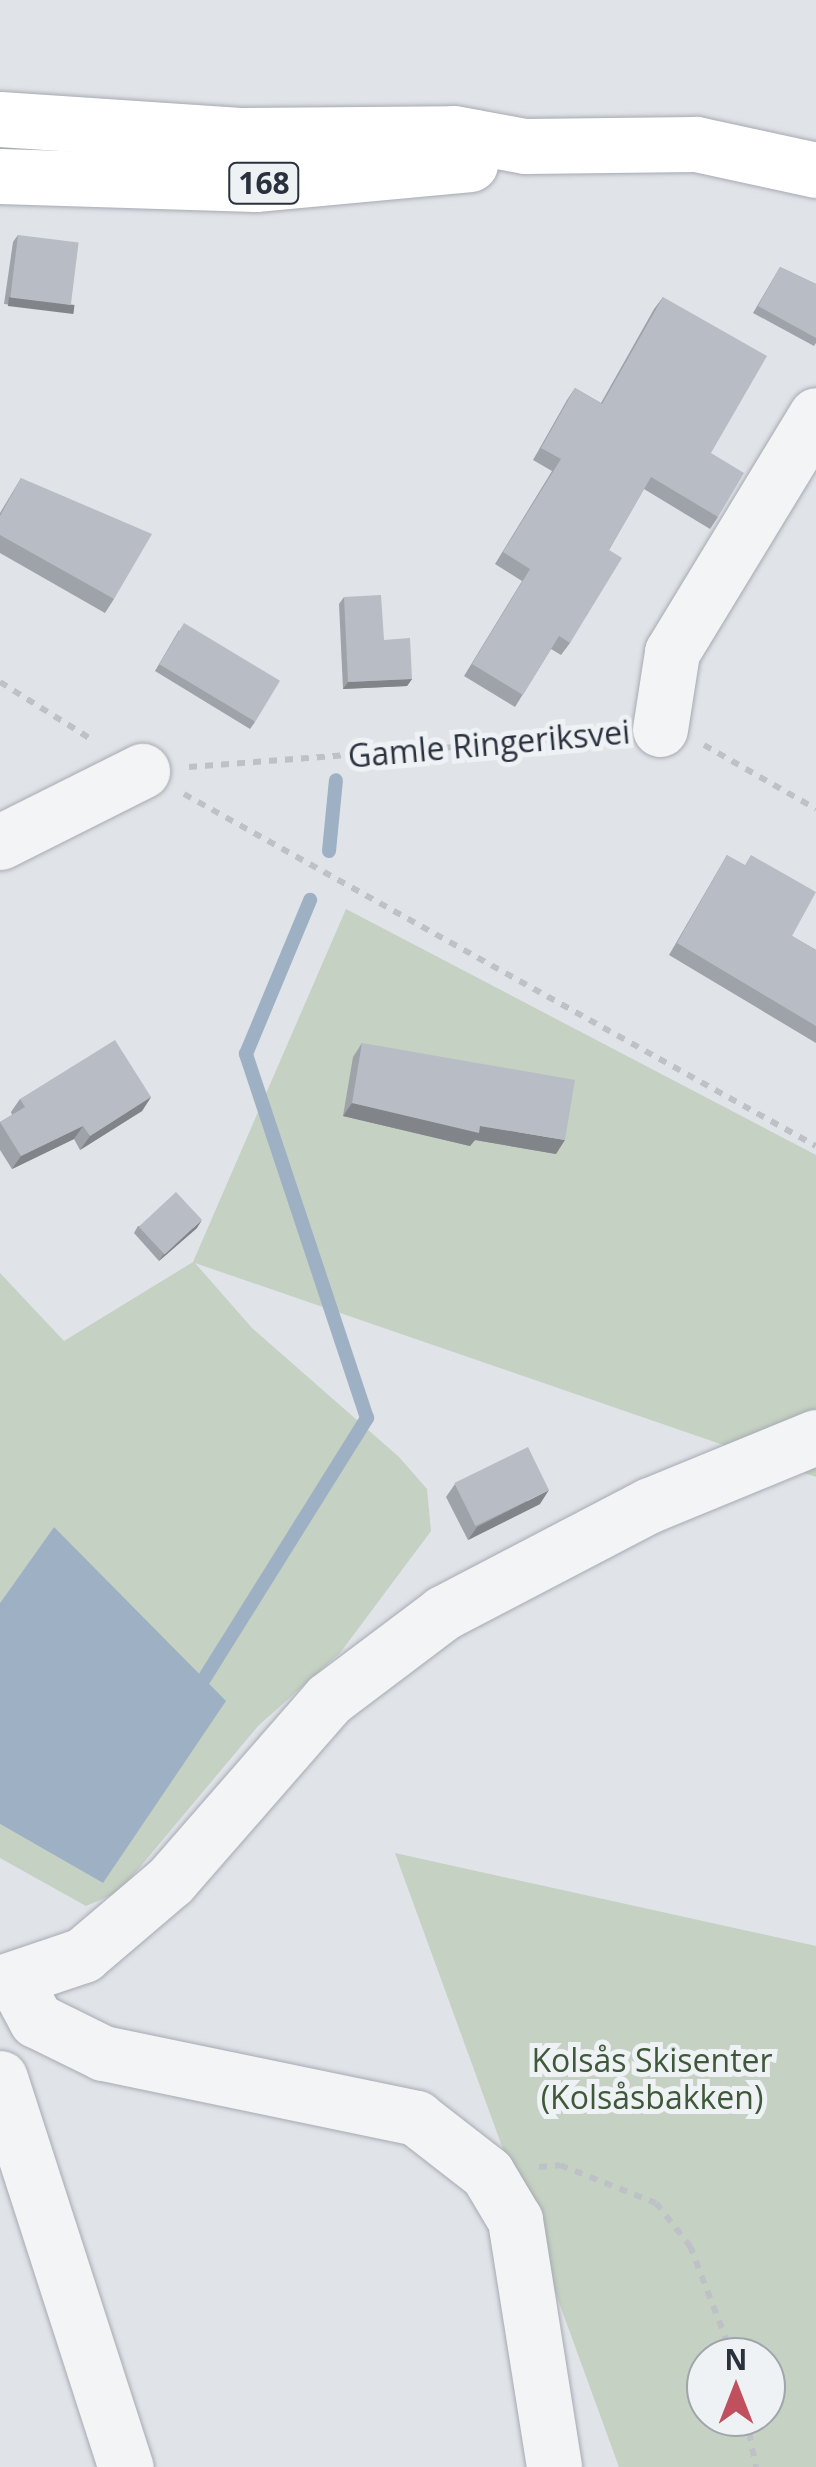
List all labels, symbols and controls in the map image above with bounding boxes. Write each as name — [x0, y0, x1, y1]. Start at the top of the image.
road number: 168 — [226, 158, 302, 208]
street label: Gamle Ringeriksvei — [346, 713, 632, 775]
park label: Kolsås Skisenter (Kolsåsbakken) — [531, 2042, 773, 2117]
north arrow — [686, 2337, 786, 2437]
text: N — [725, 2340, 747, 2378]

